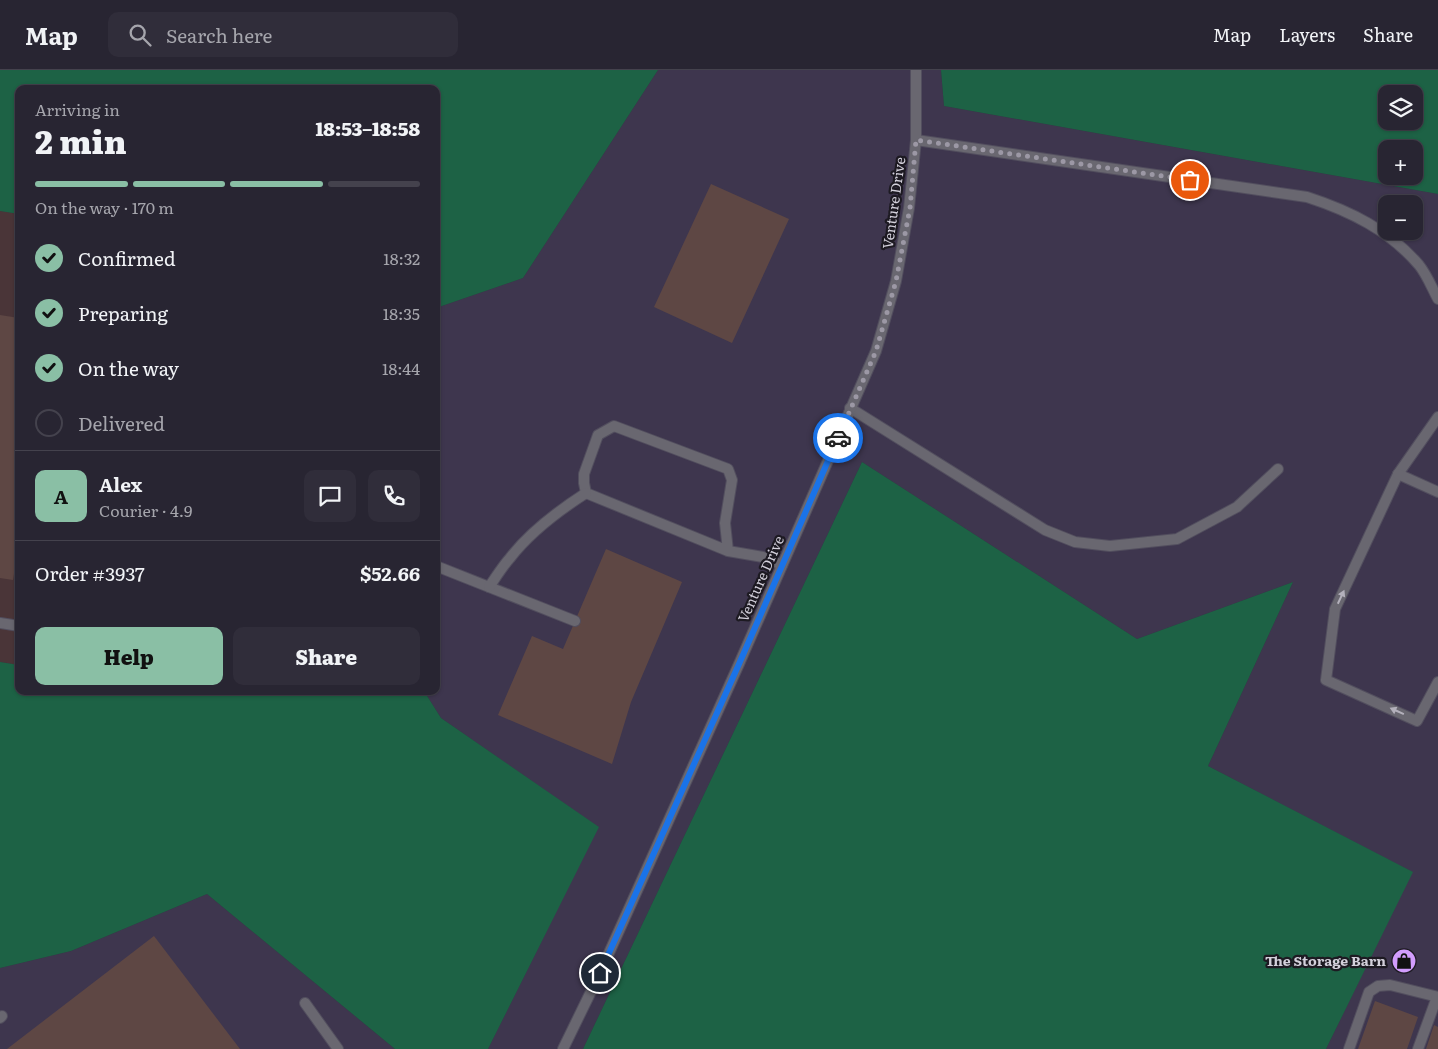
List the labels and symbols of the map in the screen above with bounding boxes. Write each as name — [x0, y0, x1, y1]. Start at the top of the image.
street label: Venture Drive — [877, 156, 909, 250]
pin — [1169, 159, 1211, 201]
courier — [813, 413, 863, 463]
street label: Venture Drive — [732, 532, 788, 625]
one-way arrow — [1337, 590, 1345, 604]
one-way arrow — [1390, 707, 1404, 715]
shop icon: The Storage Barn — [1391, 948, 1417, 974]
place label: The Storage Barn — [1265, 950, 1386, 970]
pin — [579, 952, 621, 994]

